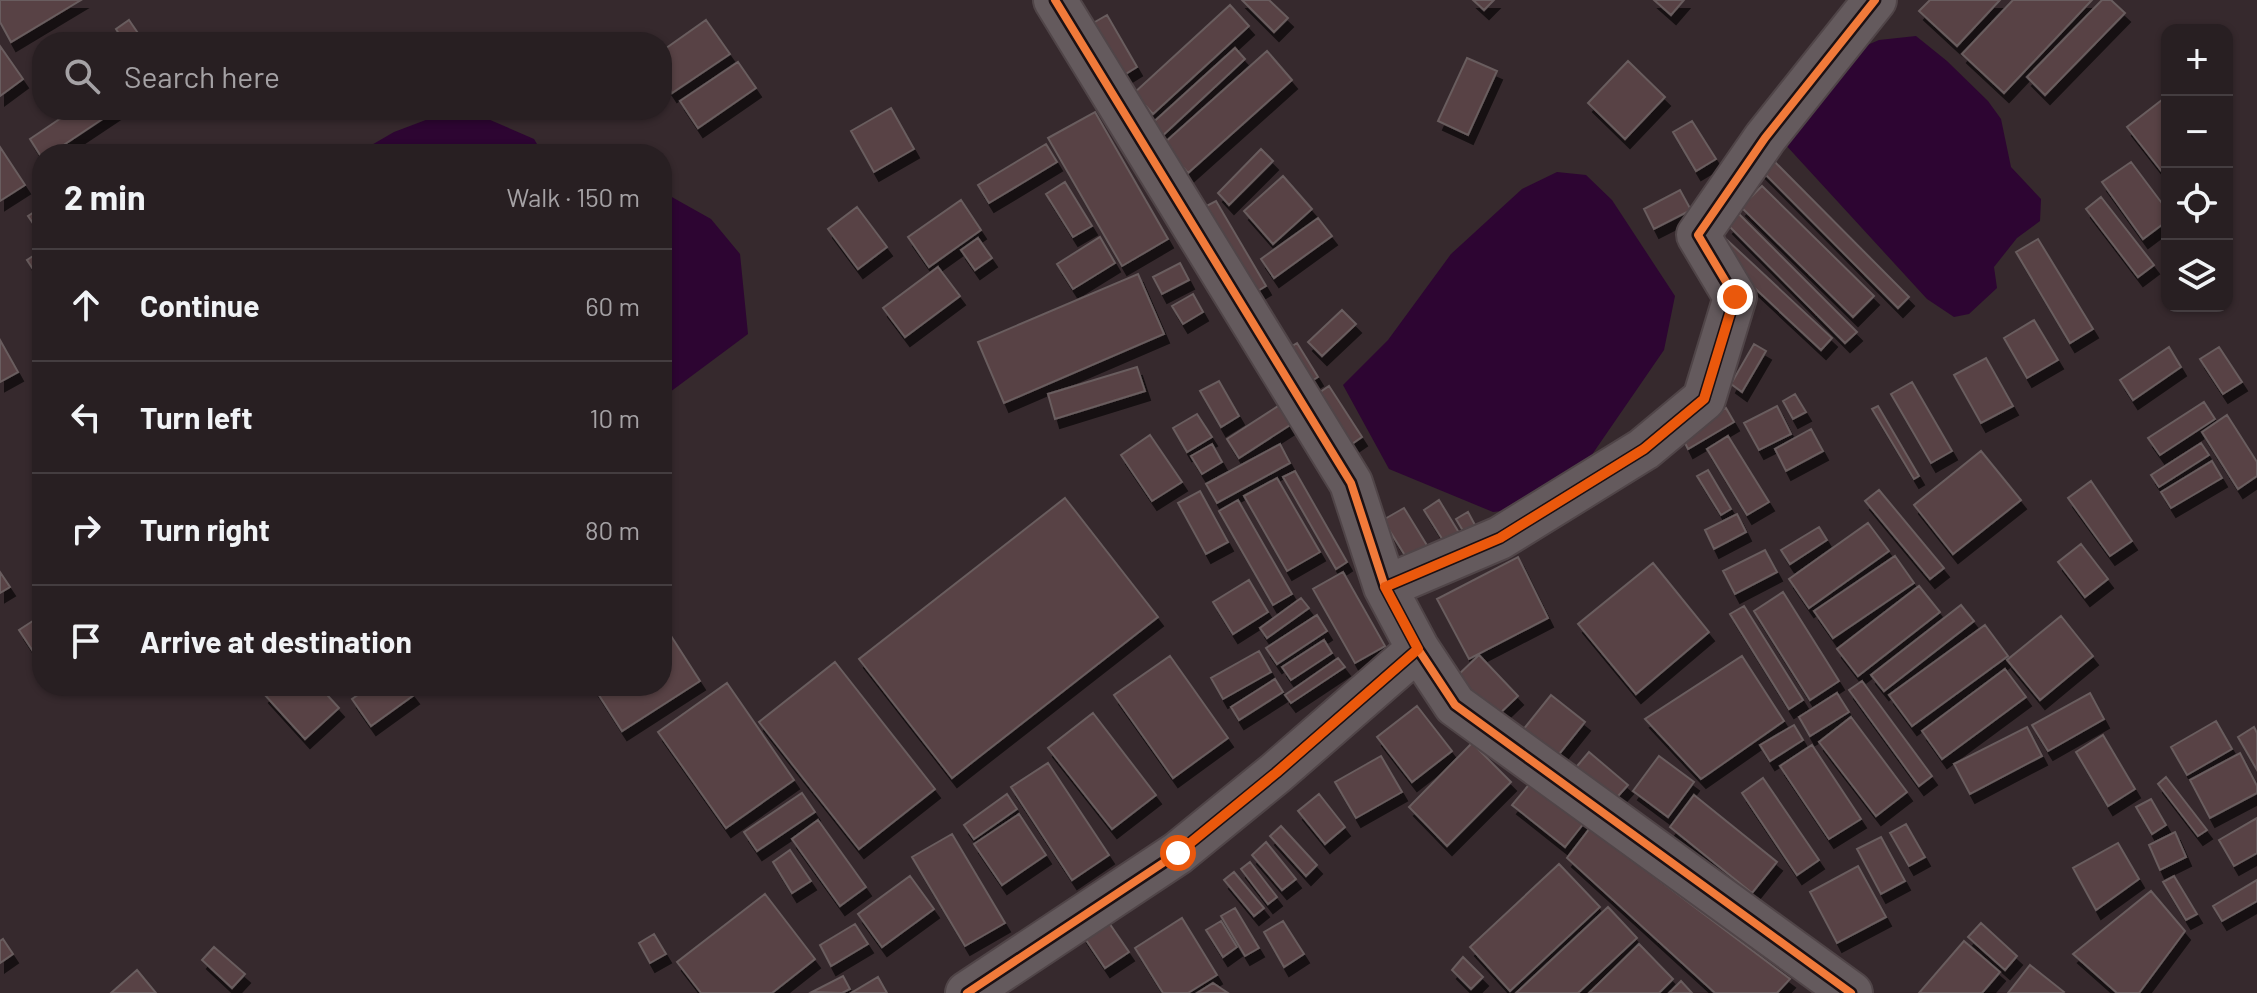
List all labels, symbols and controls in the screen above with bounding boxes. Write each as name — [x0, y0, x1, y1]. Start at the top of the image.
map controls — [2161, 24, 2233, 312]
button: + — [2161, 24, 2233, 96]
search box — [32, 32, 672, 120]
icon: search — [60, 54, 104, 98]
text: Search here — [124, 58, 280, 94]
button: − — [2161, 96, 2233, 168]
button: locate — [2161, 168, 2233, 240]
text: 2 min — [64, 176, 146, 217]
text: Walk · 150 m — [506, 181, 640, 212]
button: layers — [2161, 240, 2233, 312]
route end — [1717, 279, 1753, 315]
icon: ahead — [64, 283, 108, 327]
text: Continue — [140, 287, 260, 323]
text: 60 m — [585, 290, 640, 321]
icon: left — [64, 395, 108, 439]
text: Turn left — [140, 399, 253, 435]
text: 10 m — [590, 402, 640, 433]
icon: right — [64, 507, 108, 551]
text: Turn right — [140, 511, 270, 547]
text: 80 m — [585, 514, 640, 545]
icon: arrive — [64, 619, 108, 663]
text: Arrive at destination — [140, 623, 412, 659]
route start — [1160, 835, 1196, 871]

